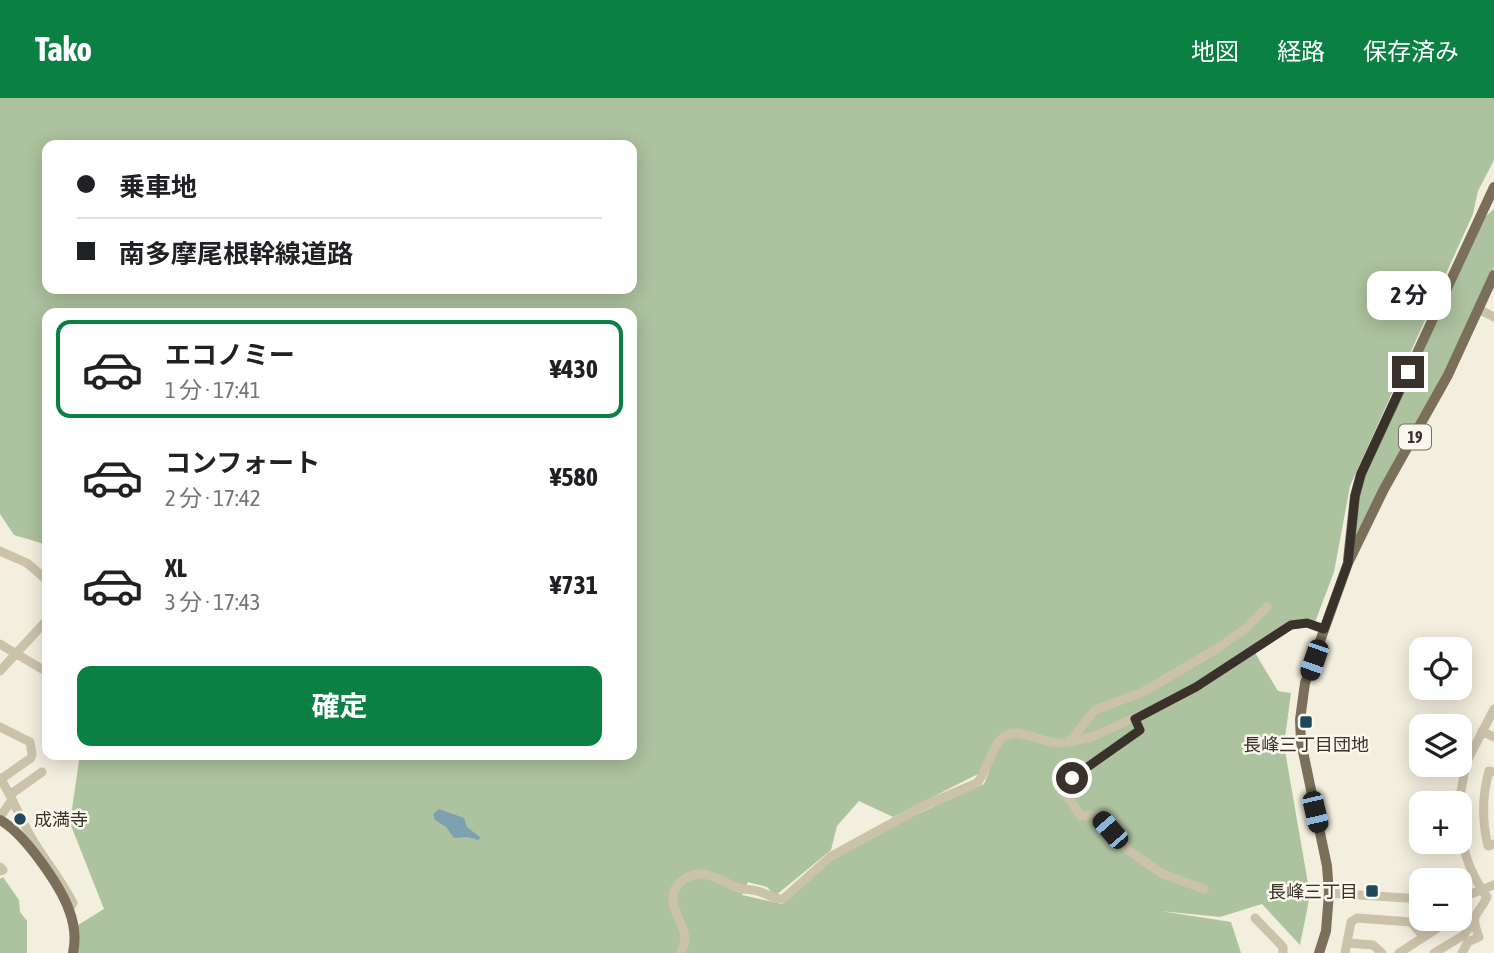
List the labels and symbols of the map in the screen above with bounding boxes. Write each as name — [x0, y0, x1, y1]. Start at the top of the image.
callout: 2 分 — [1366, 271, 1450, 320]
route end — [1392, 356, 1424, 388]
road number: 19 — [1399, 424, 1431, 450]
car — [1298, 637, 1331, 683]
marker: 長峰三丁目団地 — [1298, 714, 1314, 730]
place label: 長峰三丁目団地 — [1243, 734, 1369, 755]
route start — [1056, 762, 1088, 794]
car — [1301, 789, 1330, 835]
car — [1089, 807, 1132, 853]
place label: 成満寺 — [34, 809, 88, 830]
marker: 成満寺 — [12, 811, 28, 827]
place label: 長峰三丁目 — [1268, 881, 1358, 902]
marker: 長峰三丁目 — [1364, 883, 1380, 899]

